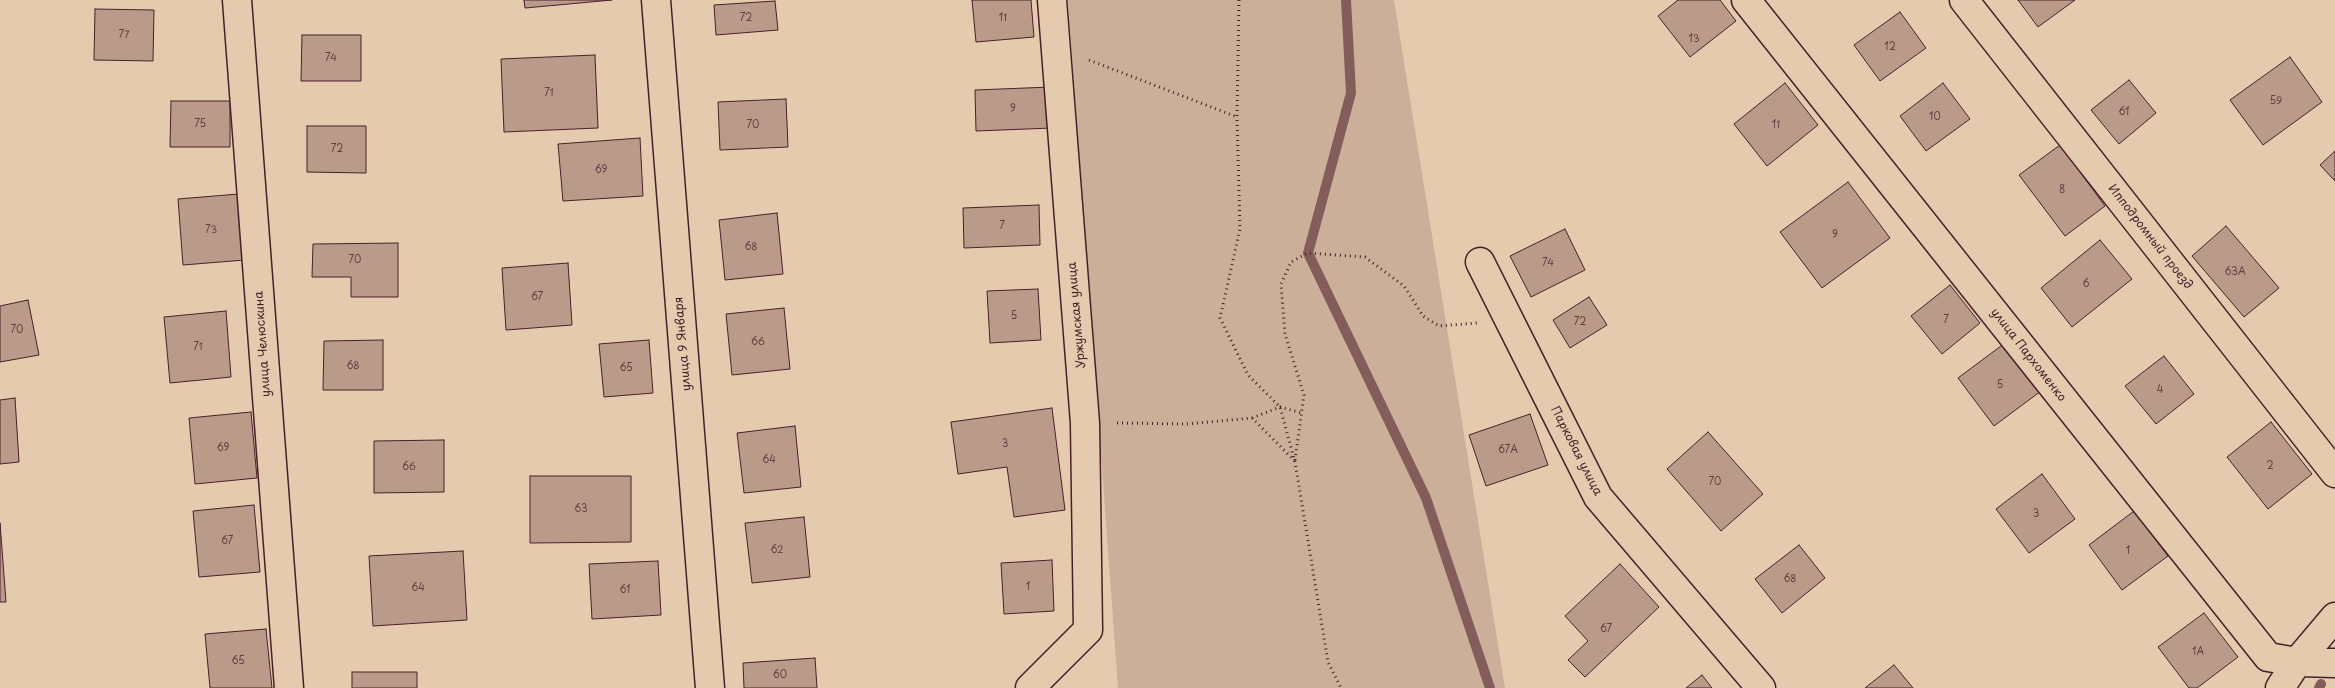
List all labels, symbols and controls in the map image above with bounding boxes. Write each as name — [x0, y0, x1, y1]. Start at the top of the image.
house number: 72 — [740, 12, 752, 24]
house number: 11 — [999, 12, 1007, 24]
house number: 77 — [118, 29, 130, 41]
house number: 13 — [1688, 33, 1700, 45]
house number: 12 — [1884, 41, 1896, 53]
house number: 74 — [325, 52, 337, 64]
house number: 71 — [544, 87, 554, 99]
house number: 59 — [2270, 95, 2282, 107]
house number: 9 — [1010, 103, 1016, 115]
house number: 61 — [2118, 106, 2130, 118]
house number: 10 — [1929, 111, 1941, 123]
house number: 75 — [194, 118, 206, 130]
house number: 70 — [747, 119, 759, 131]
house number: 11 — [1772, 119, 1780, 131]
house number: 72 — [331, 143, 343, 155]
house number: 69 — [595, 164, 607, 176]
street label: Ипподромный проезд — [2105, 182, 2195, 292]
house number: 8 — [2059, 184, 2065, 196]
house number: 7 — [999, 220, 1005, 232]
house number: 73 — [205, 224, 217, 236]
house number: 9 — [1832, 229, 1838, 241]
house number: 68 — [744, 241, 758, 253]
house number: 70 — [349, 254, 361, 266]
house number: 74 — [1542, 257, 1554, 269]
street label: Уржумская улица — [1065, 261, 1089, 369]
house number: 63А — [2224, 266, 2246, 278]
house number: 6 — [2082, 278, 2090, 290]
street label: улица Челюскина — [252, 291, 274, 397]
house number: 67 — [531, 291, 543, 303]
street label: улица 9 Января — [672, 296, 694, 392]
street label: улица Пархоменко — [1987, 305, 2069, 405]
house number: 5 — [1011, 310, 1017, 322]
house number: 7 — [1943, 314, 1949, 326]
house number: 72 — [1574, 316, 1586, 328]
house number: 70 — [11, 324, 23, 336]
house number: 66 — [751, 336, 765, 348]
house number: 71 — [193, 341, 203, 353]
house number: 68 — [346, 360, 360, 372]
house number: 65 — [619, 362, 633, 374]
house number: 5 — [1997, 379, 2003, 391]
house number: 4 — [2157, 384, 2163, 396]
street label: Парковая улица — [1547, 404, 1605, 498]
house number: 3 — [1002, 438, 1008, 450]
house number: 69 — [217, 442, 229, 454]
house number: 67А — [1498, 444, 1518, 456]
house number: 64 — [762, 454, 776, 466]
house number: 2 — [2266, 460, 2274, 472]
house number: 66 — [402, 461, 416, 473]
house number: 70 — [1709, 476, 1721, 488]
house number: 63 — [574, 503, 588, 515]
house number: 3 — [2033, 508, 2039, 520]
house number: 67 — [221, 535, 233, 547]
house number: 62 — [770, 544, 784, 556]
house number: 1 — [2126, 545, 2130, 557]
house number: 68 — [1783, 573, 1797, 585]
house number: 1 — [1026, 581, 1030, 593]
house number: 64 — [411, 582, 425, 594]
house number: 61 — [619, 584, 631, 596]
house number: 67 — [1600, 623, 1612, 635]
house number: 1А — [2192, 646, 2204, 658]
house number: 65 — [231, 655, 245, 667]
house number: 60 — [773, 669, 787, 681]

